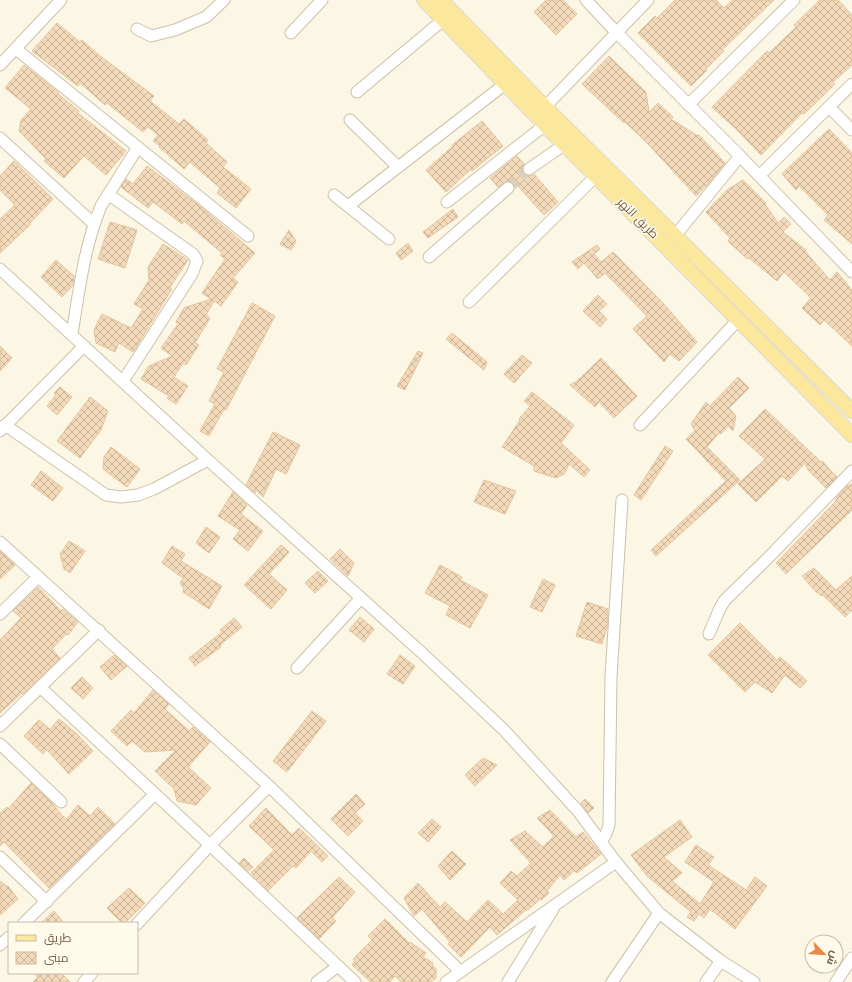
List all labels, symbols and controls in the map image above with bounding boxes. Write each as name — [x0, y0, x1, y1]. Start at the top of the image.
street label: طريق النهر — [614, 194, 661, 241]
legend — [8, 922, 138, 974]
text: طريق — [44, 931, 72, 945]
north arrow — [804, 934, 844, 974]
text: ش — [824, 949, 841, 967]
text: مبنى — [44, 951, 69, 965]

